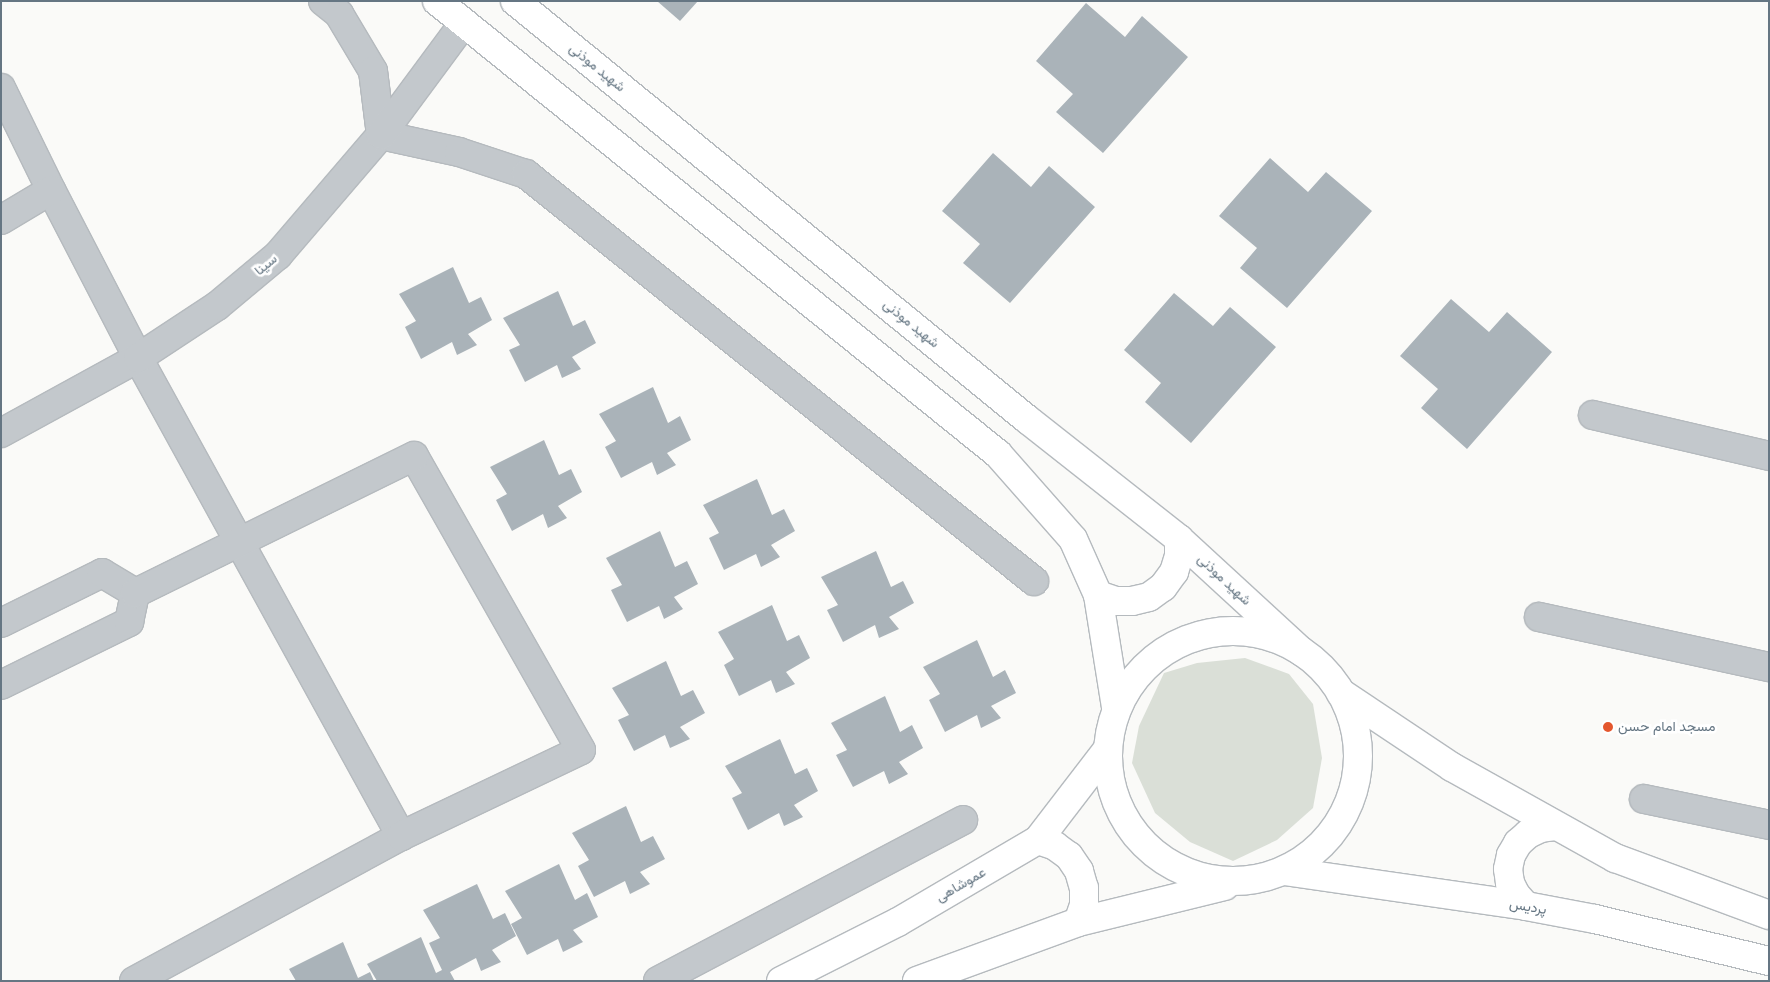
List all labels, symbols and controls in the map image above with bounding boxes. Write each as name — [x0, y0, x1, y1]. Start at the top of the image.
street label: شهید موذنی — [565, 40, 629, 96]
street label: سینا — [251, 251, 281, 279]
street label: شهید موذنی — [879, 296, 943, 352]
street label: شهید موذنی — [1194, 551, 1254, 609]
place label: مسجد امام حسن — [1618, 719, 1716, 735]
marker: مسجد امام حسن — [1602, 721, 1614, 733]
street label: عموشاهی — [933, 864, 989, 906]
street label: پردیس — [1508, 895, 1548, 919]

